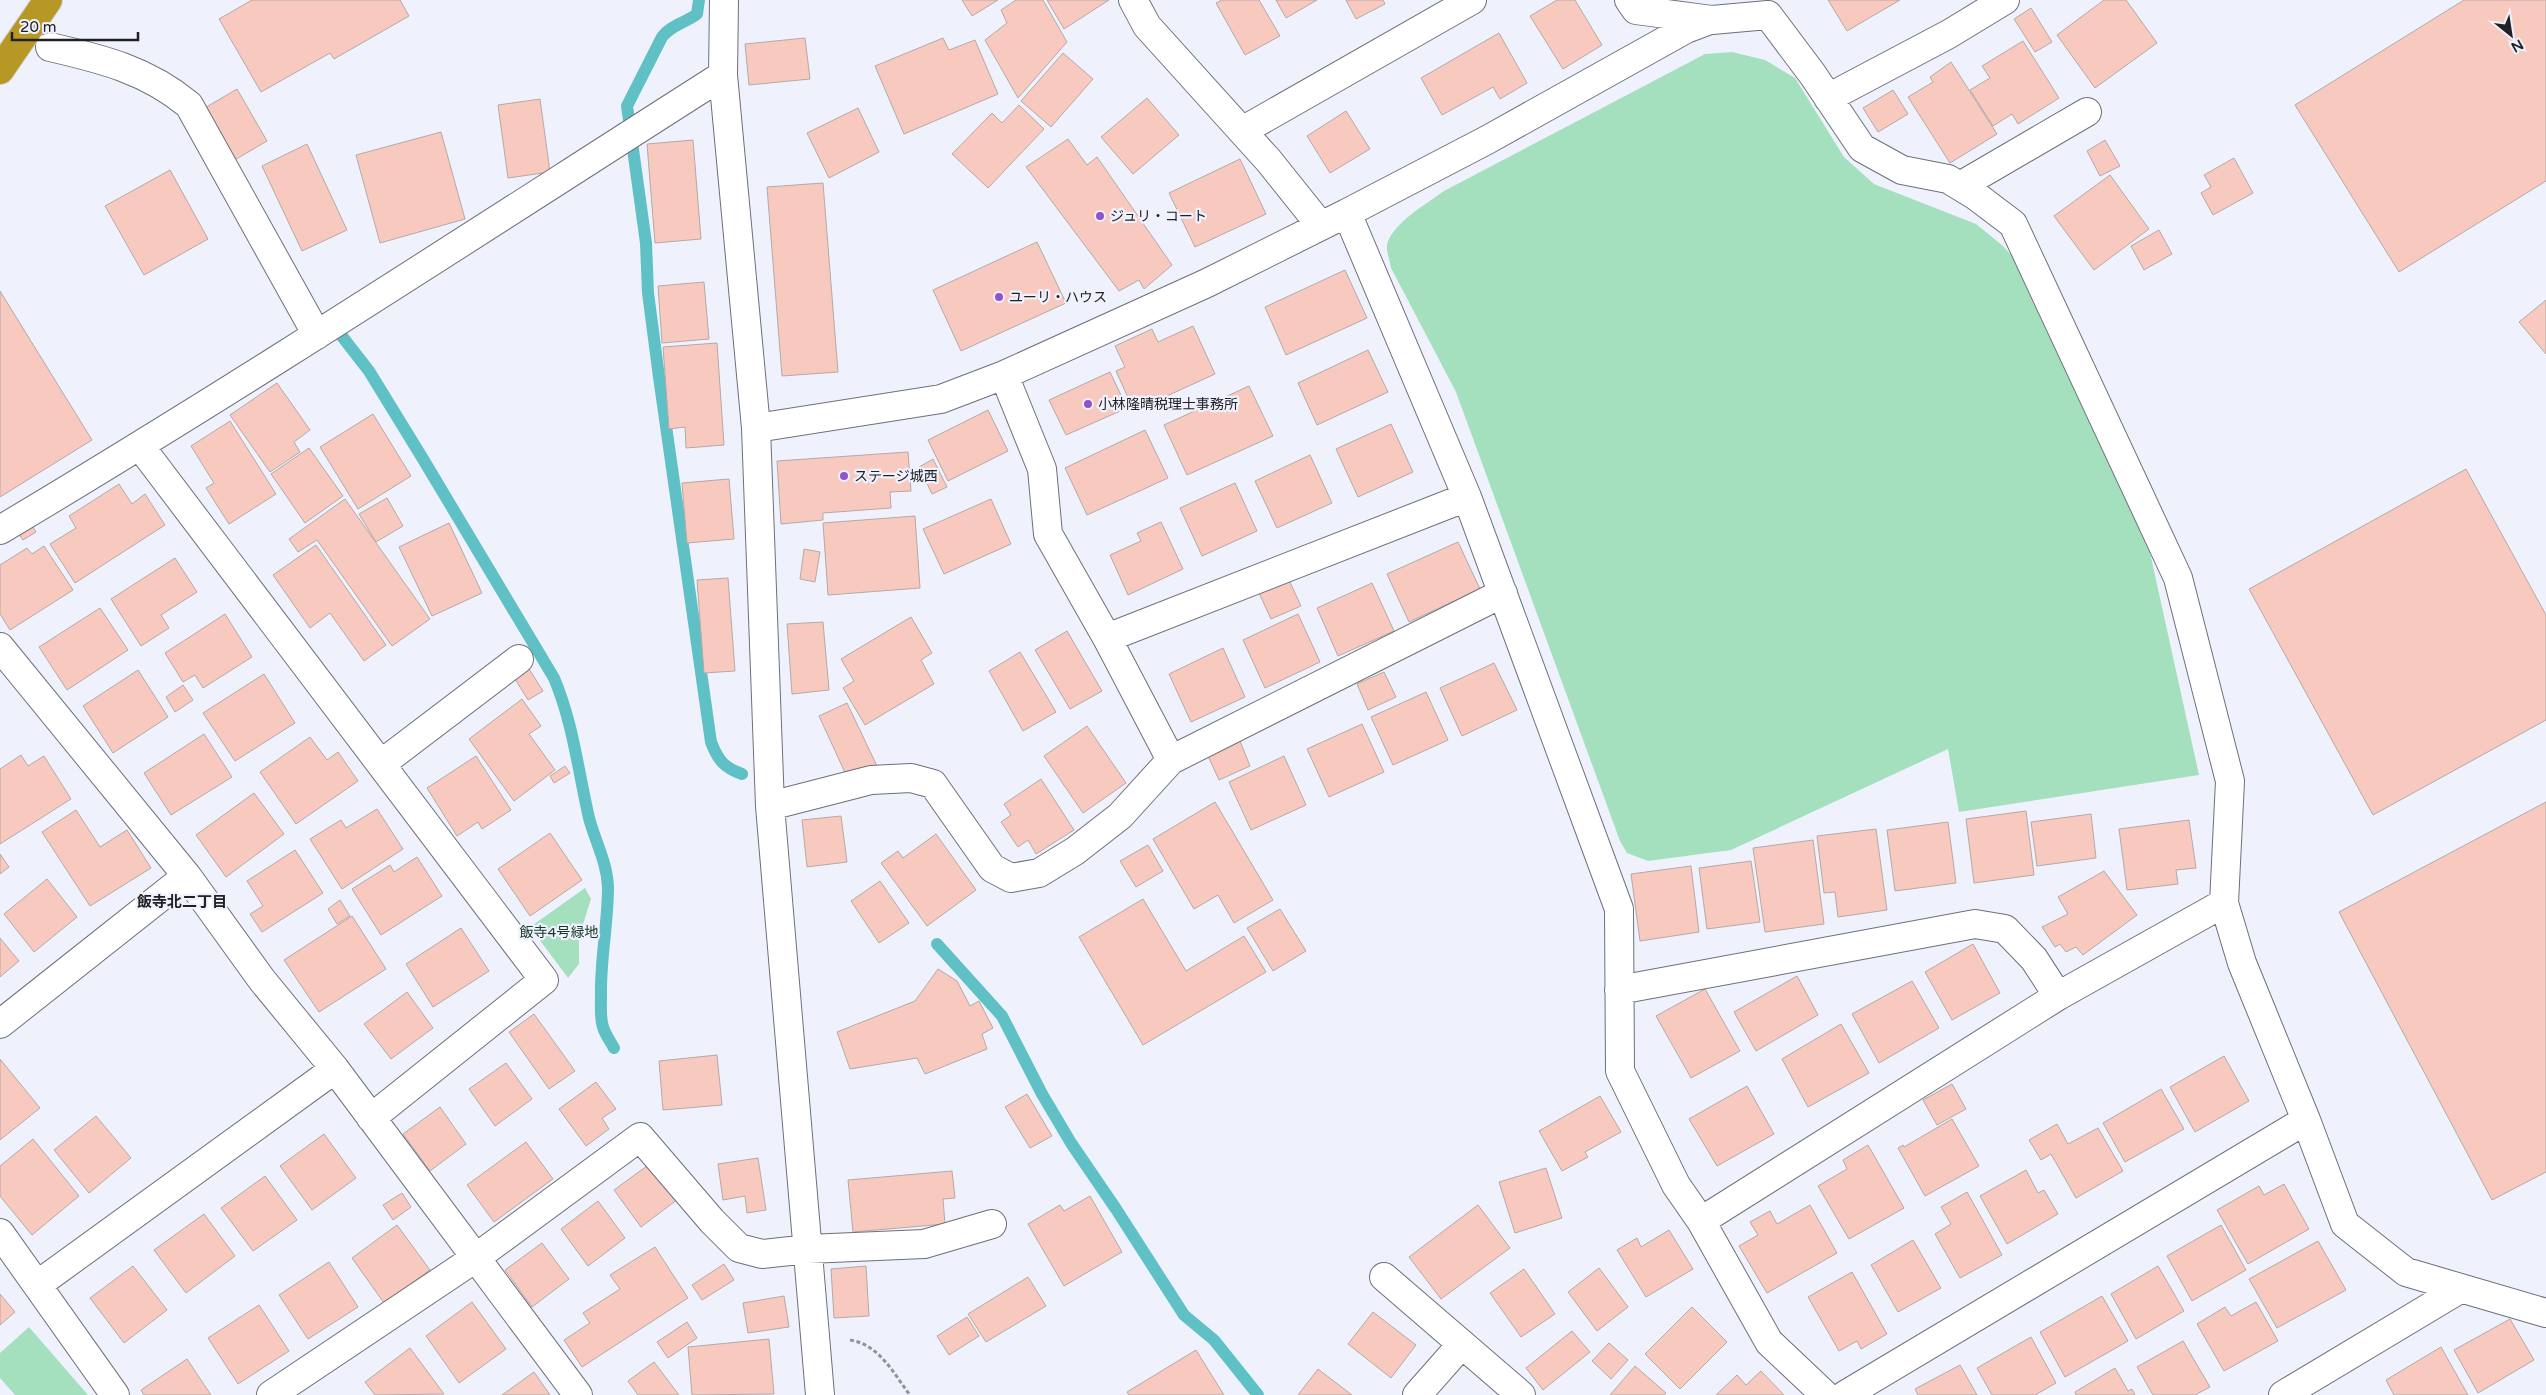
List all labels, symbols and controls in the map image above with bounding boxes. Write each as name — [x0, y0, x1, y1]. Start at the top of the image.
scale bar — [12, 10, 139, 42]
north arrow — [2486, 10, 2536, 60]
text: 20 m — [20, 18, 57, 36]
text: N — [2508, 36, 2526, 56]
place label: ジュリ・コート — [1110, 208, 1207, 225]
marker: ジュリ・コート — [1094, 210, 1106, 222]
place label: ユーリ・ハウス — [1009, 289, 1107, 306]
marker: ユーリ・ハウス — [993, 291, 1005, 303]
place label: 小林隆晴税理士事務所 — [1098, 396, 1238, 413]
marker: 小林隆晴税理士事務所 — [1082, 398, 1094, 410]
place label: ステージ城西 — [854, 468, 938, 485]
marker: ステージ城西 — [838, 470, 850, 482]
district label: 飯寺北二丁目 — [137, 893, 227, 911]
park label: 飯寺4号緑地 — [520, 924, 598, 941]

